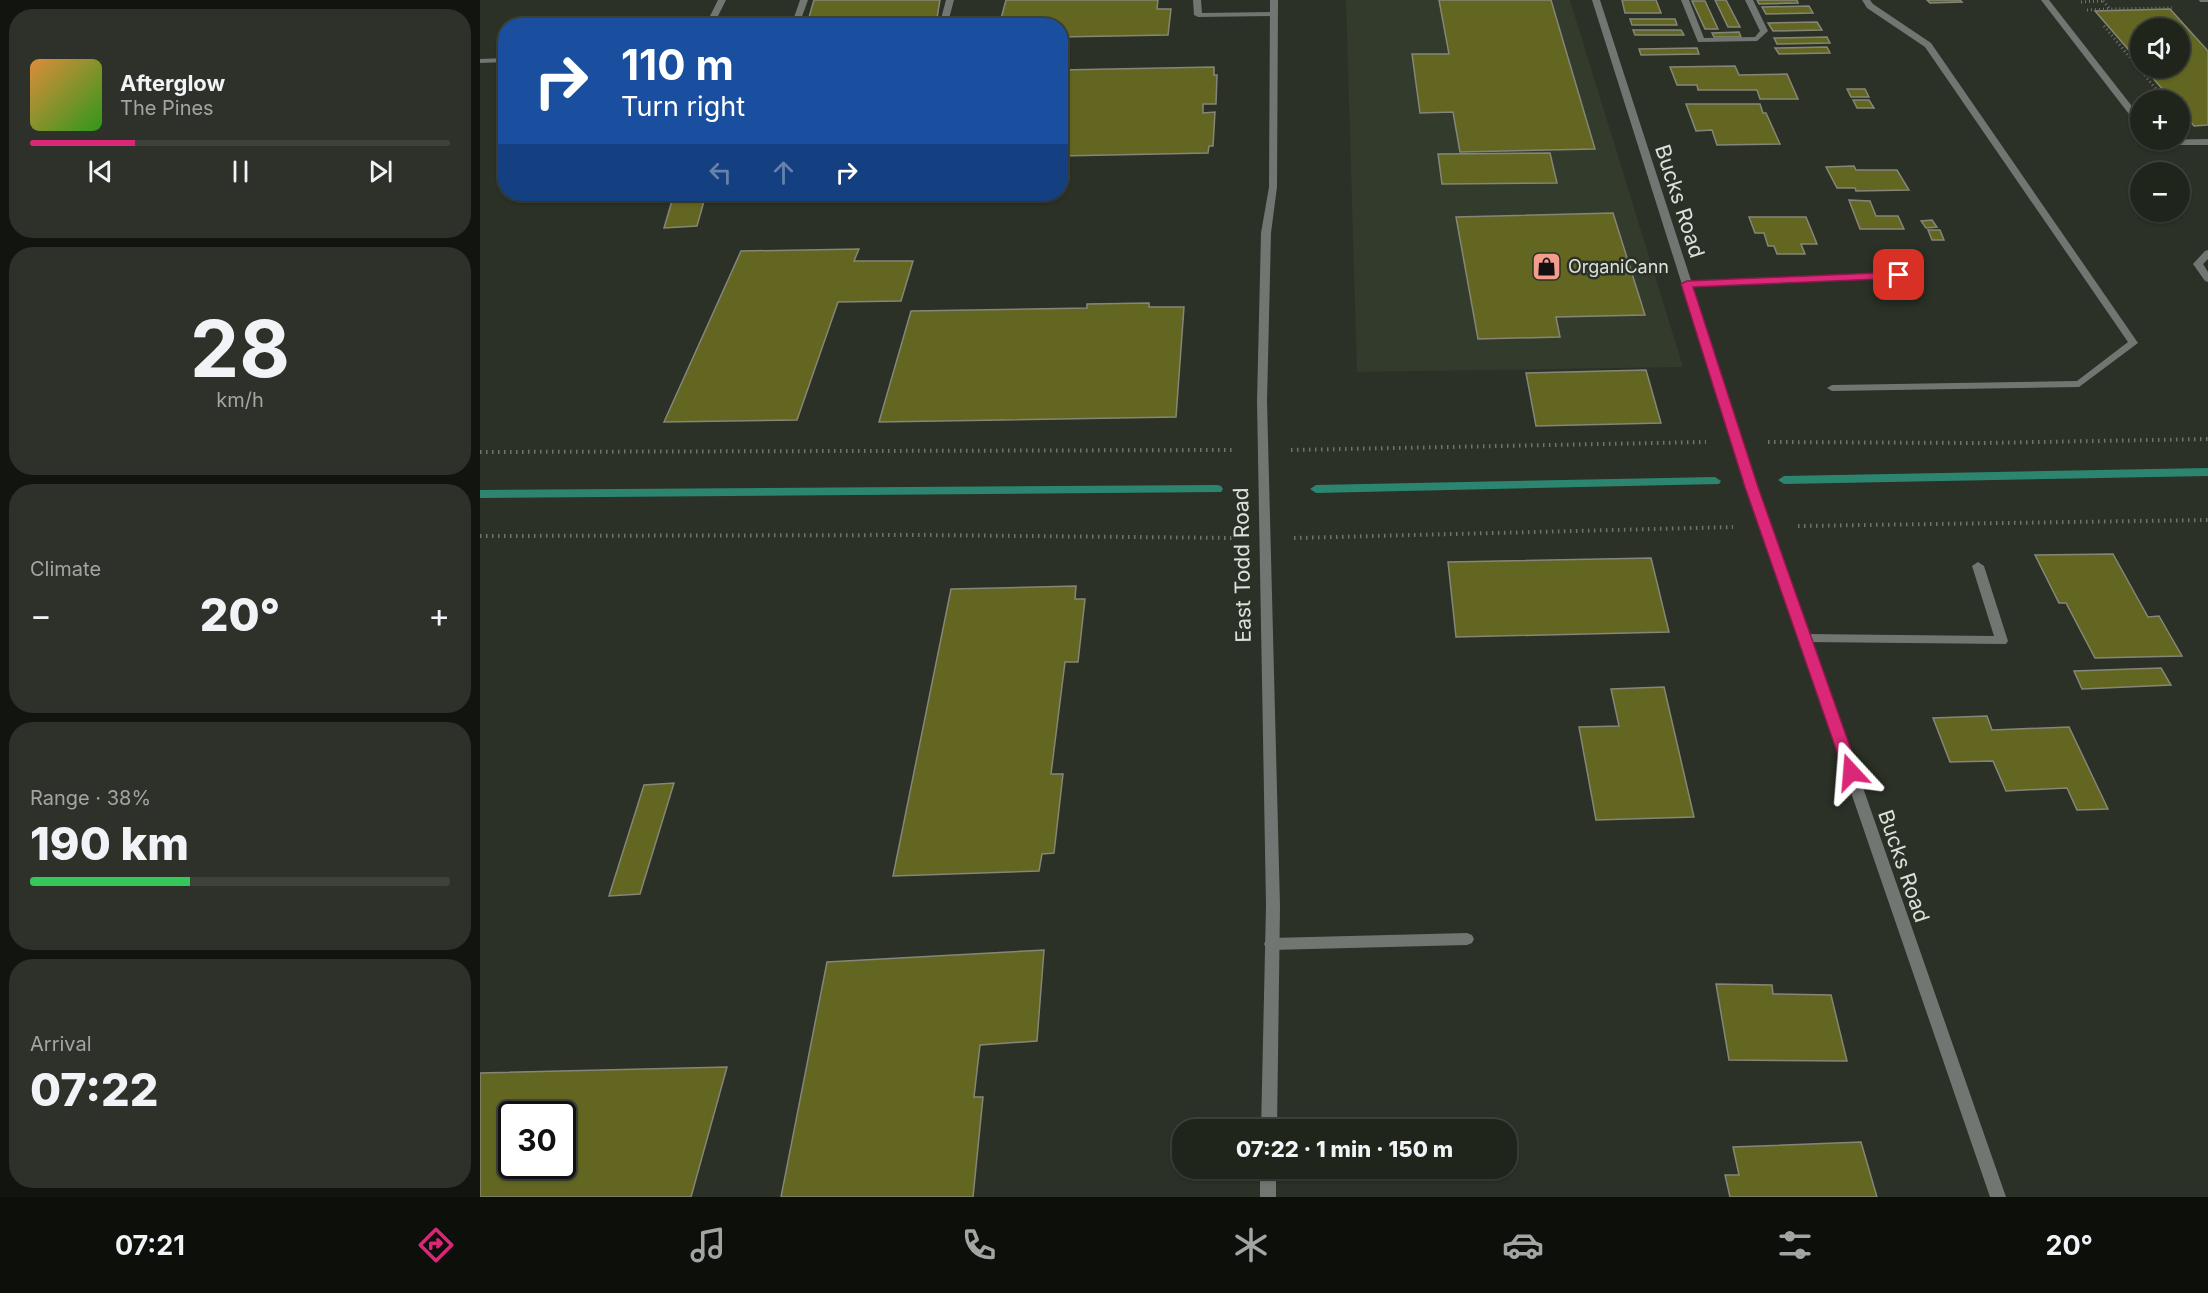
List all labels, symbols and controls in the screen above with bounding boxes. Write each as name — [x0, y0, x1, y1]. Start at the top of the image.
map controls — [2130, 18, 2190, 222]
button: sound — [2130, 18, 2190, 78]
text: 110 m — [621, 39, 734, 90]
icon: right — [522, 42, 600, 120]
text: Afterglow — [120, 70, 225, 96]
text: Turn right — [621, 90, 745, 123]
button: + — [2130, 90, 2190, 150]
text: The Pines — [120, 96, 214, 120]
street label: Bucks Road — [1650, 141, 1710, 261]
icon: previous — [84, 155, 117, 188]
icon: pause — [224, 155, 257, 188]
icon: next — [364, 155, 397, 188]
icon: left — [704, 156, 737, 189]
icon: ahead — [767, 156, 800, 189]
icon: right — [830, 156, 863, 189]
button: − — [2130, 162, 2190, 222]
pin — [1873, 249, 1924, 300]
shop icon: OrganiCann — [1531, 250, 1563, 282]
place label: OrganiCann — [1568, 256, 1669, 277]
icon: arrive — [1882, 258, 1915, 291]
text: 28 — [190, 301, 290, 396]
text: km/h — [216, 388, 264, 412]
street label: East Todd Road — [1228, 487, 1256, 643]
text: Climate — [30, 557, 101, 581]
text: 20° — [200, 587, 280, 642]
text: − — [30, 595, 52, 635]
text: + — [428, 595, 450, 635]
position arrow — [1819, 740, 1883, 804]
text: Range · 38% — [30, 786, 151, 810]
street label: Bucks Road — [1873, 806, 1935, 926]
text: 190 km — [30, 816, 189, 871]
text: Arrival — [30, 1032, 92, 1056]
text: 07:22 — [30, 1062, 158, 1117]
speed limit sign: 30 — [498, 1101, 576, 1179]
text: 07:22 · 1 min · 150 m — [1236, 1136, 1453, 1162]
icon: directions — [415, 1224, 457, 1266]
icon: music — [687, 1224, 729, 1266]
icon: phone — [958, 1224, 1000, 1266]
icon: climate — [1230, 1224, 1272, 1266]
icon: car — [1502, 1224, 1544, 1266]
icon: filters — [1774, 1224, 1816, 1266]
text: 07:21 — [115, 1229, 185, 1262]
text: 20° — [2045, 1229, 2093, 1262]

